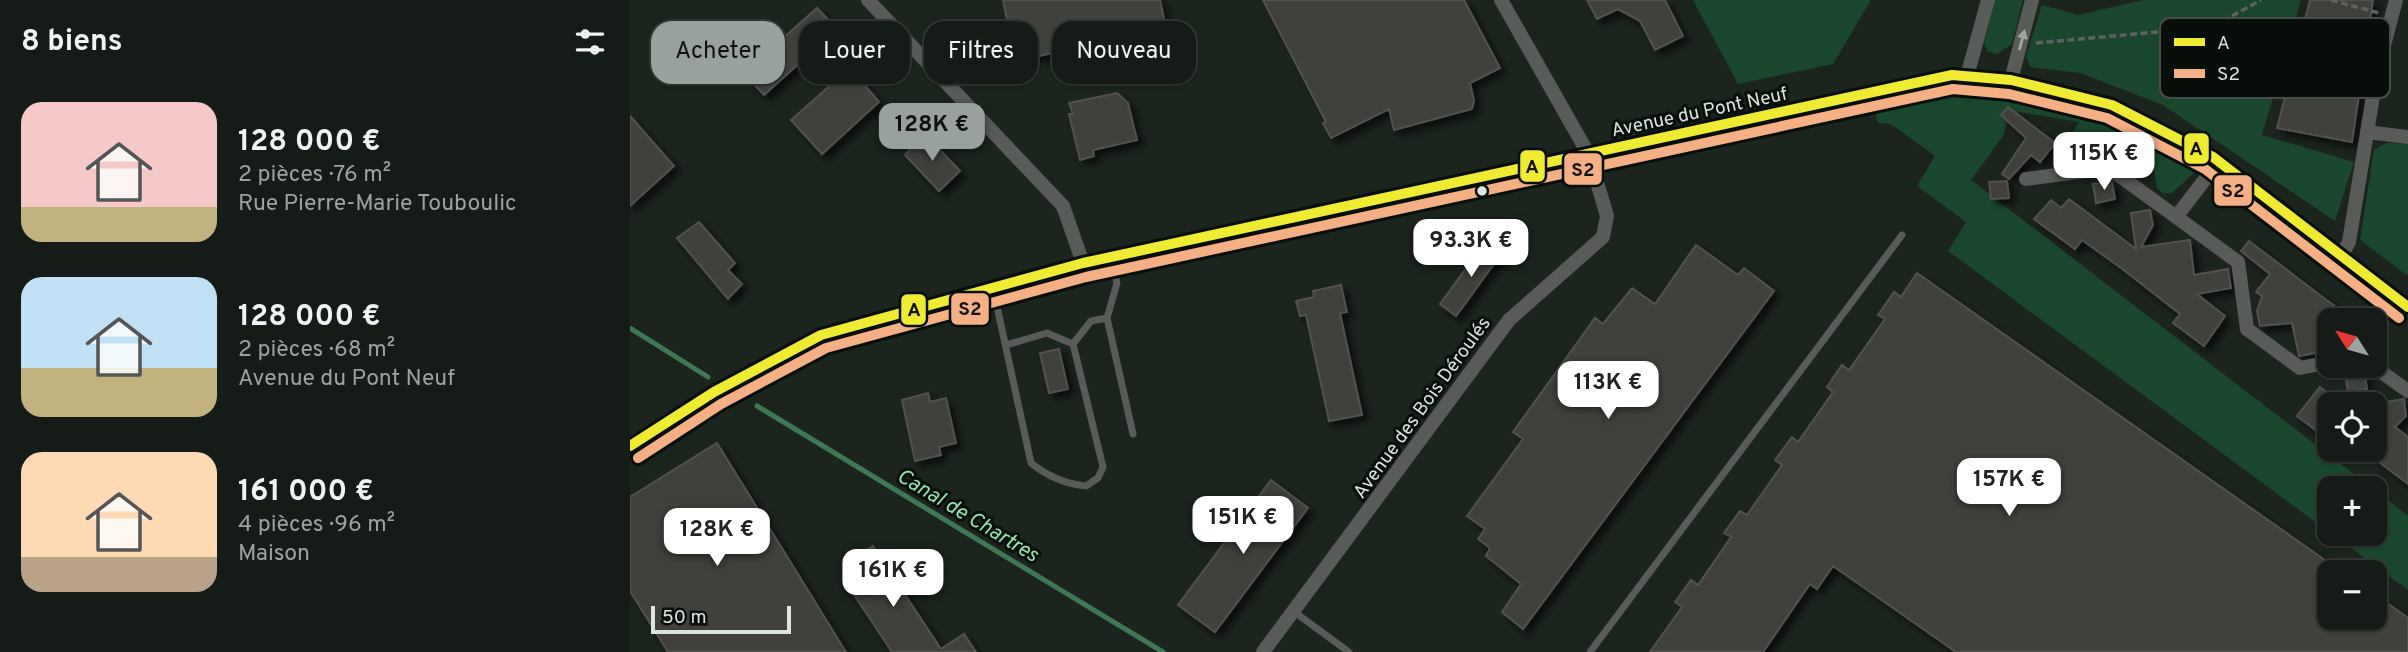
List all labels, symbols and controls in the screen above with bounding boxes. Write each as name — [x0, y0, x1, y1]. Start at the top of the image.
legend — [2160, 18, 2390, 98]
chip: Acheter — [651, 21, 785, 84]
chip: Louer — [799, 21, 910, 84]
chip: Filtres — [924, 21, 1038, 84]
chip: Nouveau — [1052, 21, 1196, 84]
icon: filters — [571, 23, 609, 61]
text: 8 biens — [21, 24, 123, 61]
one-way arrow — [2017, 29, 2028, 51]
text: A — [2217, 32, 2230, 56]
text: S2 — [2217, 63, 2240, 87]
street label: Avenue du Pont Neuf — [1609, 82, 1790, 143]
pin: 128K € — [875, 104, 989, 163]
text: 128K € — [895, 111, 969, 140]
text: 128 000 € — [238, 124, 381, 161]
icon: home — [77, 130, 161, 214]
pin: 115K € — [2047, 132, 2161, 192]
line badge: A — [2183, 132, 2210, 165]
text: A — [2189, 138, 2203, 162]
text: 115K € — [2069, 140, 2139, 169]
line badge: A — [1519, 149, 1546, 183]
line badge: S2 — [1563, 152, 1603, 186]
text: A — [1525, 156, 1539, 180]
text: S2 — [1571, 159, 1595, 183]
text: 2 pièces · 76 m² — [238, 161, 391, 190]
line badge: S2 — [2213, 174, 2253, 207]
text: S2 — [2221, 180, 2245, 204]
unlabelled marker — [1475, 184, 1489, 198]
text: Rue Pierre-Marie Touboulic — [238, 190, 517, 219]
pin: 93.3K € — [1406, 219, 1536, 279]
text: 93.3K € — [1429, 227, 1513, 256]
line badge: S2 — [950, 292, 990, 326]
line badge: A — [900, 293, 927, 326]
text: S2 — [958, 298, 982, 322]
text: 128 000 € — [238, 299, 381, 336]
text: A — [907, 299, 921, 323]
icon: home — [77, 305, 161, 389]
north arrow — [2317, 308, 2387, 378]
map controls — [2317, 308, 2387, 630]
street label: Avenue des Bois Déroulés — [1349, 313, 1497, 504]
text: 2 pièces · 68 m² — [238, 336, 395, 365]
pin: 113K € — [1551, 362, 1665, 421]
text: Avenue du Pont Neuf — [238, 365, 455, 394]
text: 113K € — [1574, 369, 1642, 398]
button: locate — [2317, 392, 2387, 462]
pin: 157K € — [1952, 458, 2066, 518]
water label: Canal de Chartres — [891, 463, 1044, 570]
text: 157K € — [1973, 466, 2045, 495]
text: 161 000 € — [238, 474, 374, 511]
button: + — [2317, 476, 2387, 546]
icon: home — [77, 480, 161, 564]
pin: 151K € — [1186, 496, 1300, 556]
text: 151K € — [1208, 504, 1278, 533]
pin: 128K € — [660, 508, 774, 568]
text: 4 pièces · 96 m² — [238, 511, 395, 540]
text: 128K € — [680, 516, 754, 545]
text: Maison — [238, 540, 310, 569]
pin: 161K € — [836, 550, 950, 609]
text: 161K € — [858, 557, 928, 586]
button: − — [2317, 560, 2387, 630]
scale bar — [651, 603, 791, 635]
text: 50 m — [662, 606, 707, 630]

